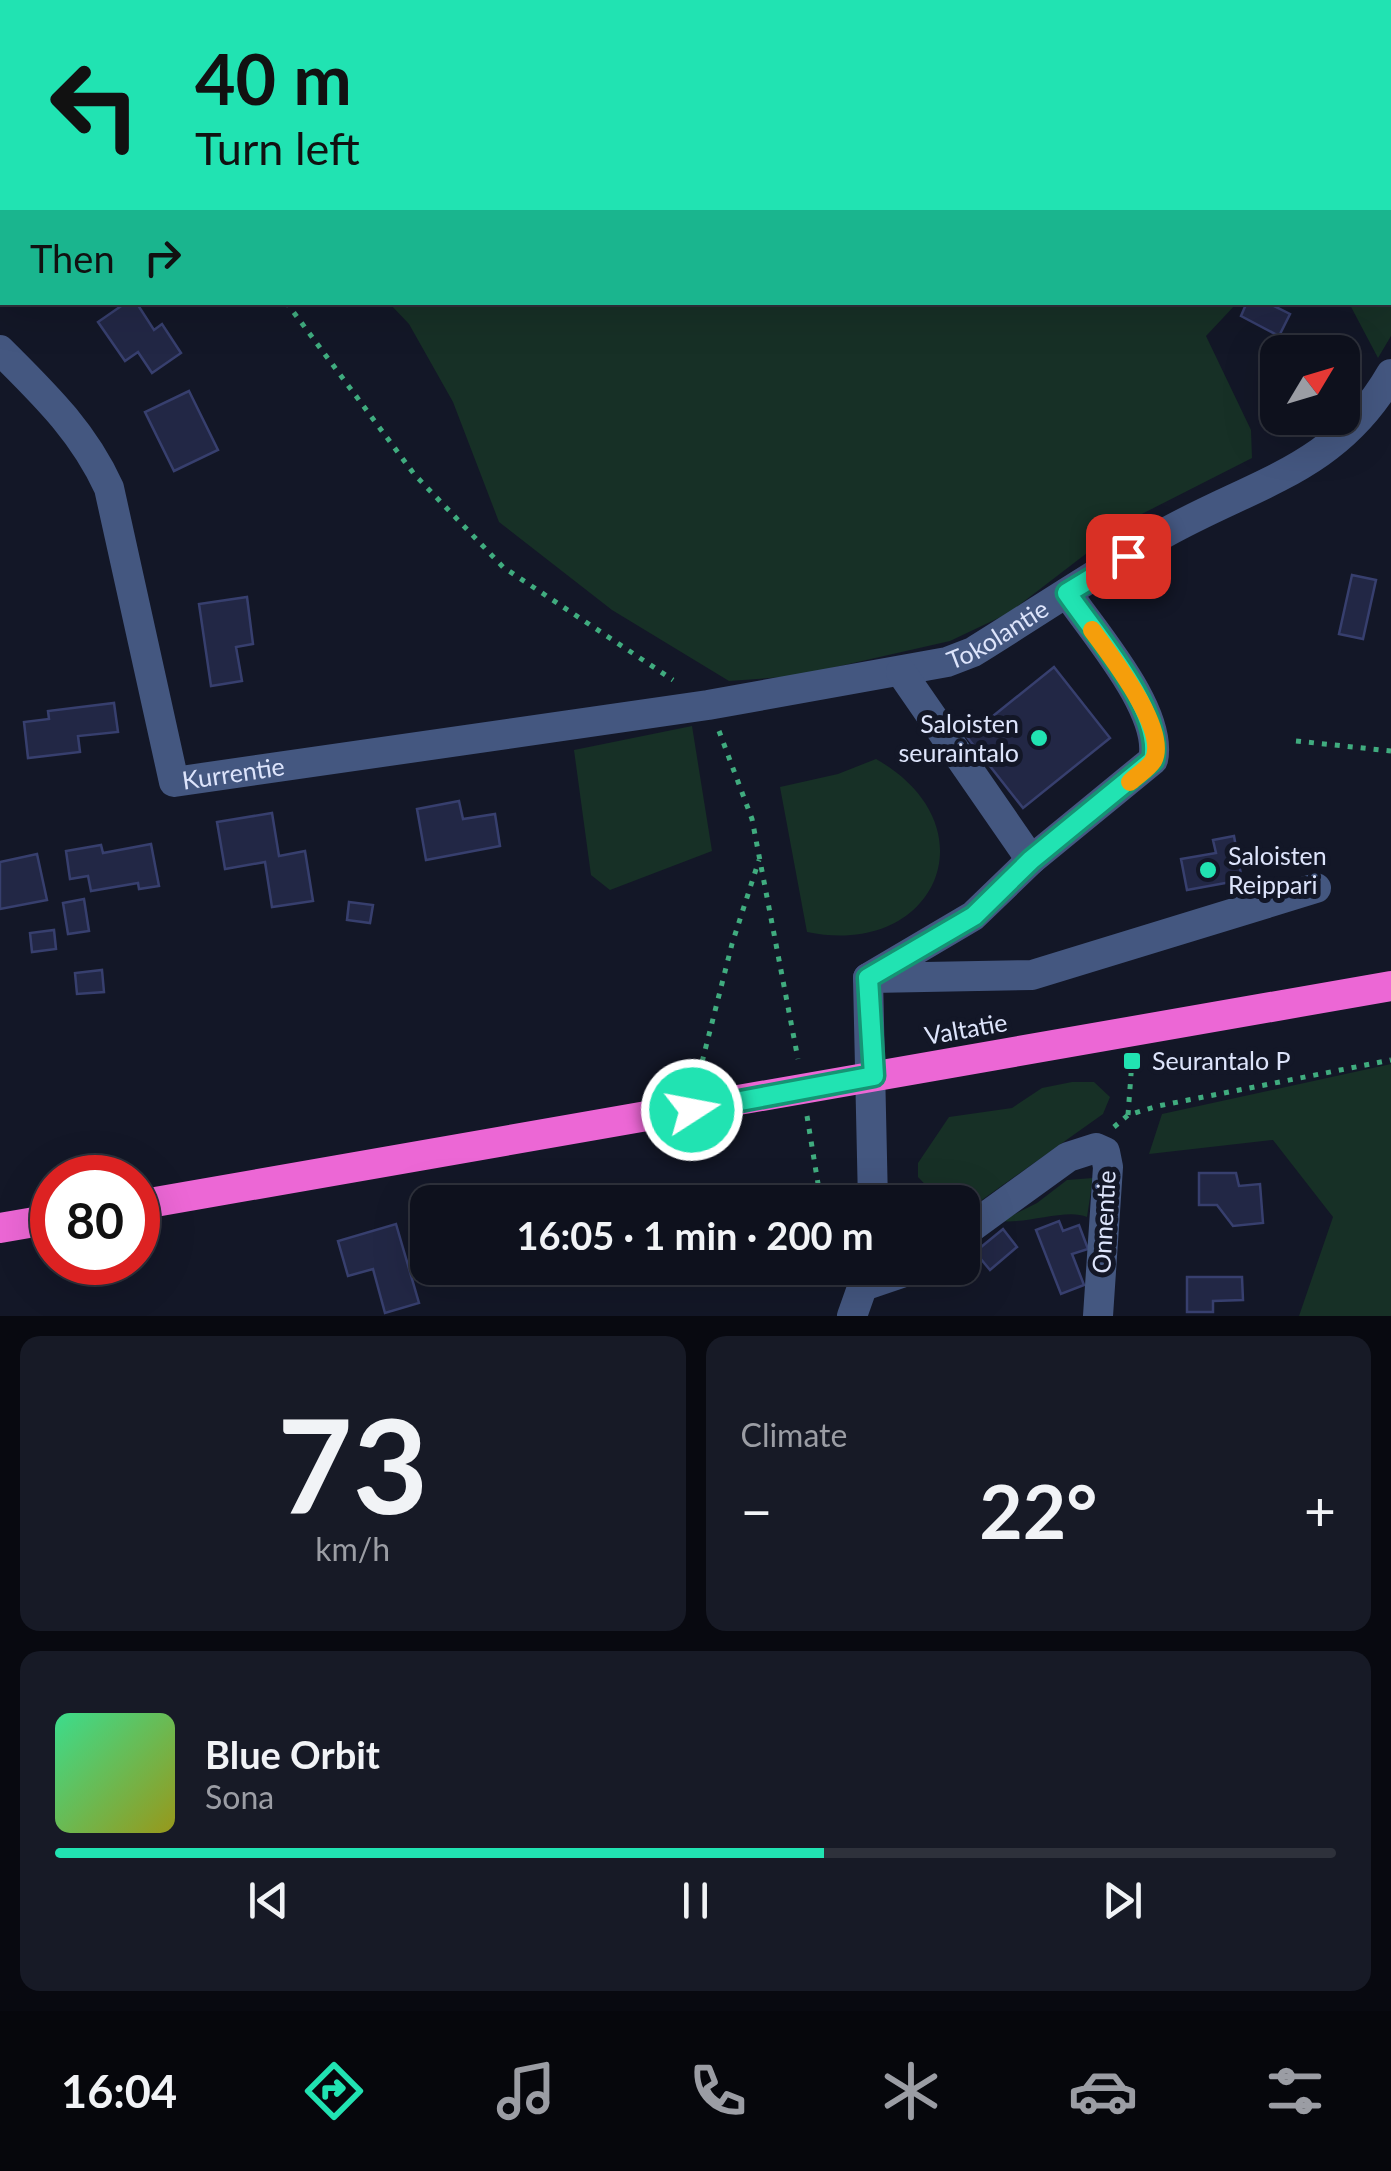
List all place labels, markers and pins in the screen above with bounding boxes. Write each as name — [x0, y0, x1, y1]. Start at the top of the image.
pin — [1086, 514, 1171, 599]
place label: Saloisten seuraintalo — [898, 708, 1019, 767]
marker: Saloisten seuraintalo — [1028, 727, 1050, 749]
place label: Saloisten Reippari — [1228, 840, 1327, 899]
marker: Saloisten Reippari — [1197, 859, 1219, 881]
place label: Seurantalo P — [1152, 1045, 1291, 1075]
marker: Seurantalo P — [1121, 1050, 1143, 1072]

